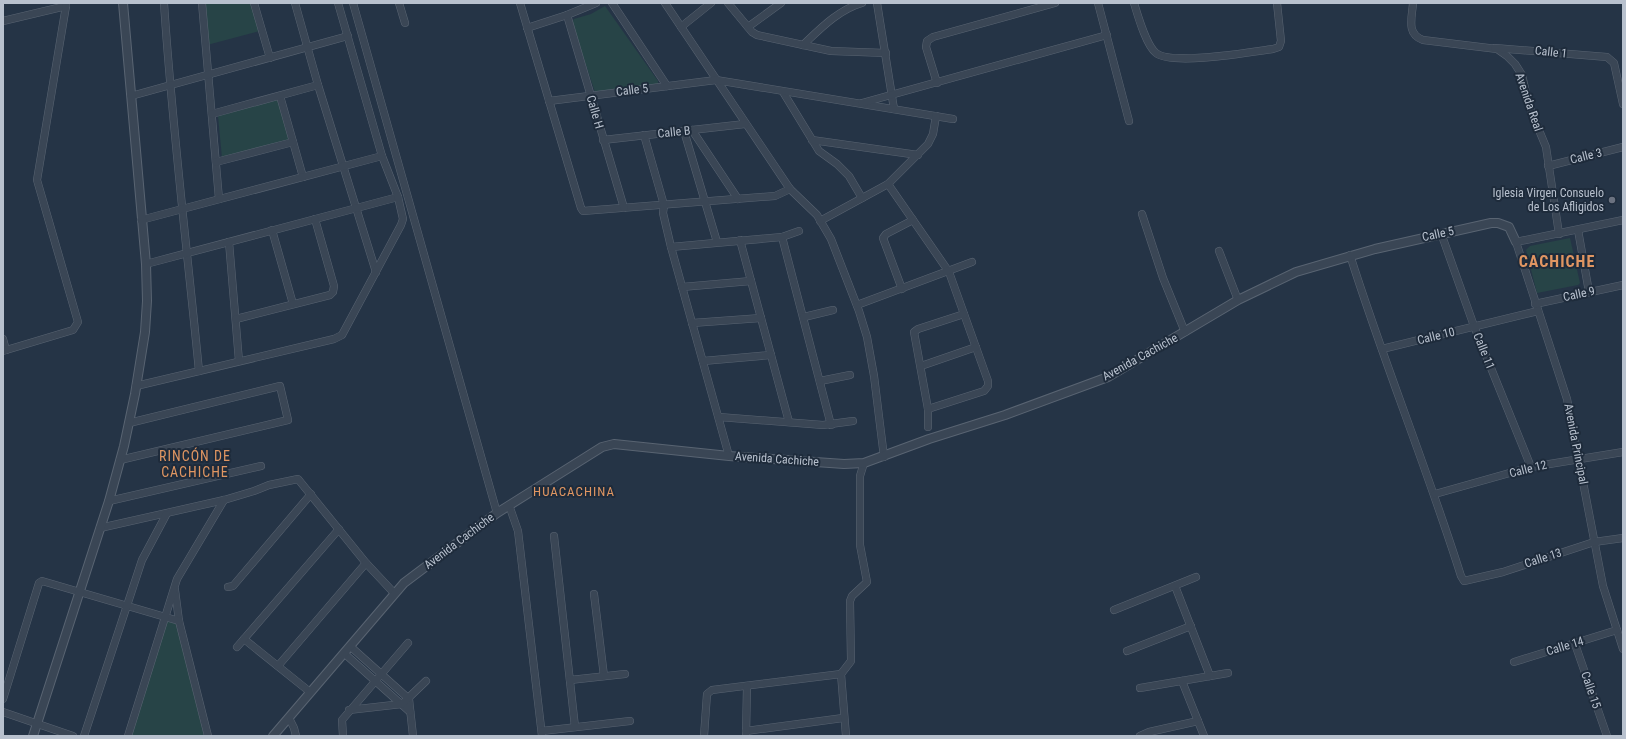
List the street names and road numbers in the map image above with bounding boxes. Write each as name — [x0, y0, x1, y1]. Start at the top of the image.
street label: Calle 1 — [1534, 43, 1568, 61]
street label: Avenida Real — [1512, 71, 1546, 133]
street label: Calle 5 — [615, 81, 649, 99]
street label: Calle H — [584, 94, 606, 130]
street label: Calle B — [657, 123, 691, 141]
street label: Calle 3 — [1569, 145, 1603, 167]
street label: Calle 5 — [1421, 224, 1455, 244]
street label: Calle 9 — [1562, 284, 1596, 304]
street label: Calle 10 — [1416, 325, 1456, 347]
street label: Avenida Cachiche — [1100, 330, 1180, 383]
street label: Calle 11 — [1470, 331, 1498, 371]
street label: Avenida Principal — [1561, 402, 1591, 486]
street label: Avenida Cachiche — [735, 449, 820, 469]
street label: Calle 12 — [1508, 458, 1548, 480]
street label: Avenida Cachiche — [421, 510, 497, 572]
street label: Calle 13 — [1523, 545, 1563, 571]
street label: Calle 14 — [1545, 634, 1585, 658]
street label: Calle 15 — [1578, 670, 1604, 710]

